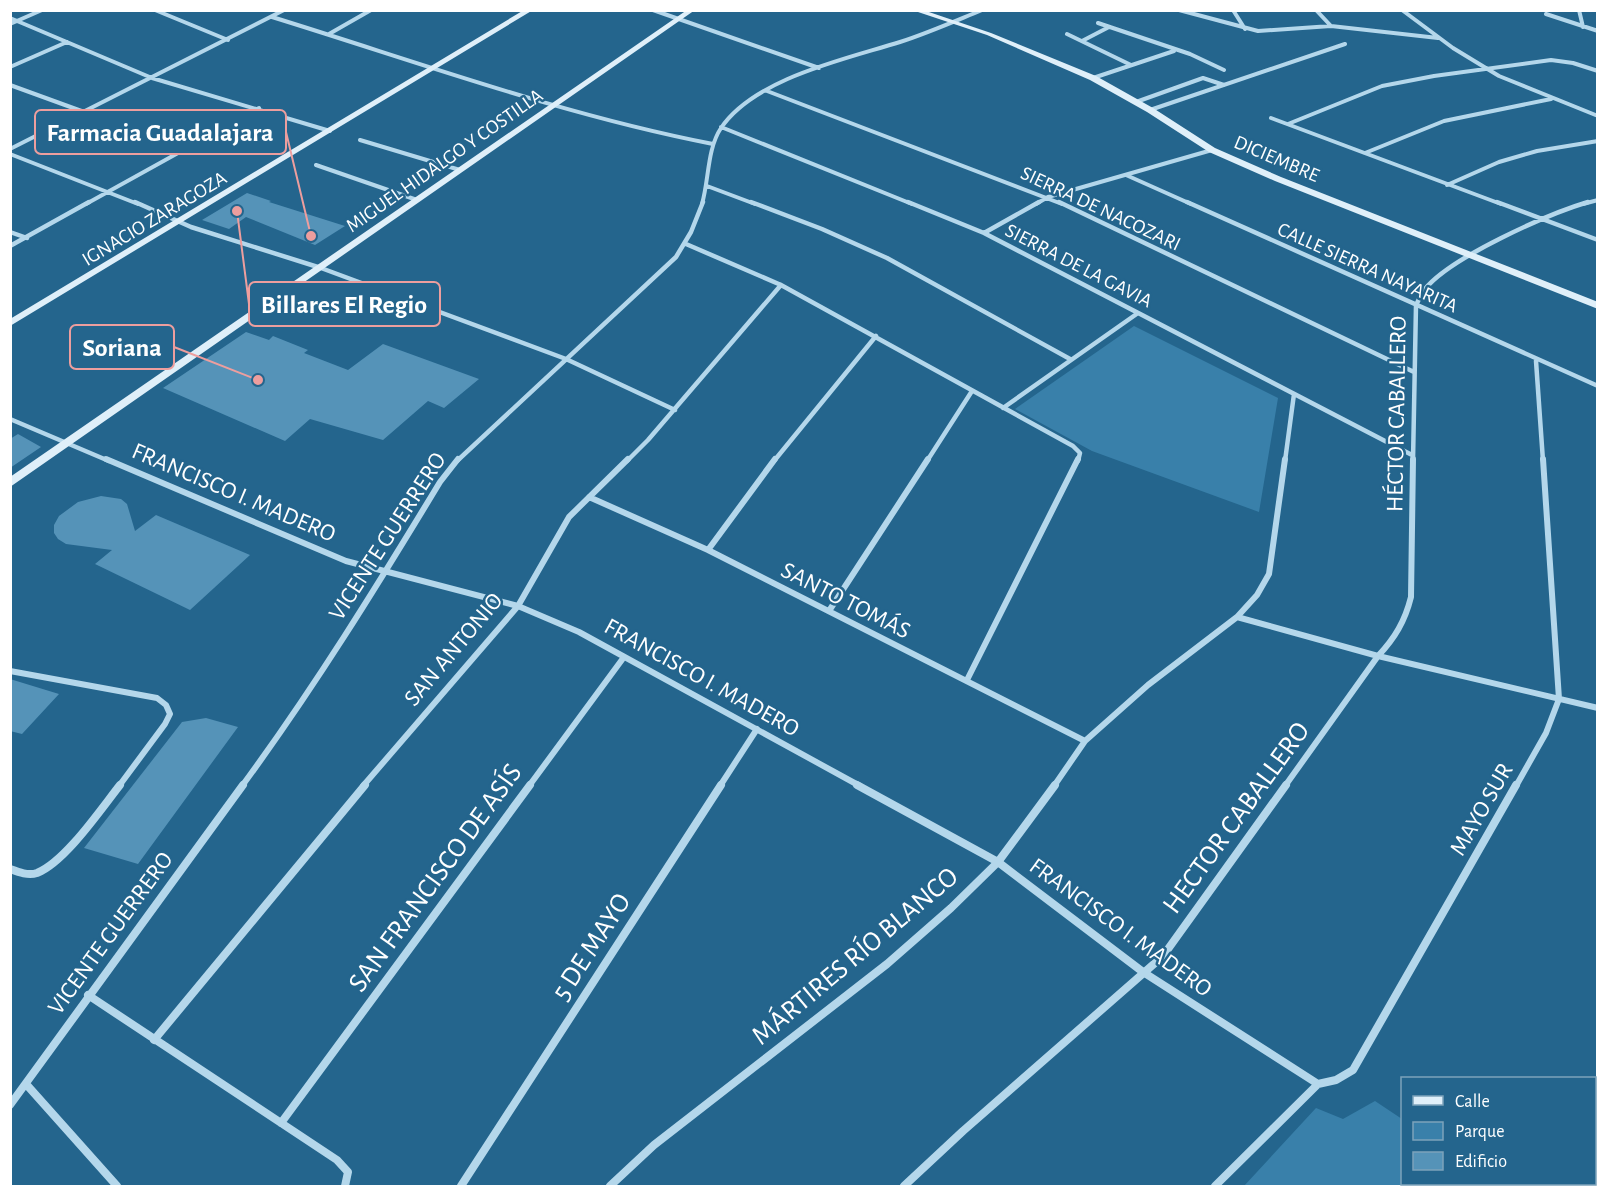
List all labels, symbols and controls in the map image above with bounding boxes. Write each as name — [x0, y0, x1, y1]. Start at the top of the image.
street label: MIGUEL HIDALGO Y COSTILLA — [343, 85, 547, 236]
callout: Farmacia Guadalajara — [35, 110, 286, 154]
text: Farmacia Guadalajara — [46, 120, 274, 146]
street label: DICIEMBRE — [1231, 132, 1323, 186]
street label: SIERRA DE NACOZARI — [1018, 163, 1184, 255]
street label: IGNACIO ZARAGOZA — [79, 168, 231, 270]
street label: CALLE SIERRA NAYARITA — [1274, 219, 1461, 317]
street label: SIERRA DE LA GAVIA — [1002, 220, 1156, 312]
callout: Billares El Regio — [249, 282, 440, 326]
text: Billares El Regio — [261, 292, 427, 318]
street label: HÉCTOR CABALLERO — [1381, 316, 1411, 512]
callout: Soriana — [70, 325, 174, 369]
text: Soriana — [82, 335, 162, 361]
street label: FRANCISCO I. MADERO — [128, 439, 339, 547]
street label: VICENTE GUERRERO — [325, 448, 451, 625]
street label: SANTO TOMÁS — [777, 556, 915, 644]
street label: SAN ANTONIO — [400, 589, 508, 711]
street label: FRANCISCO I. MADERO — [600, 614, 803, 741]
street label: HECTOR CABALLERO — [1158, 717, 1315, 919]
street label: SAN FRANCISCO DE ASÍS — [341, 757, 528, 997]
street label: MAYO SUR — [1446, 759, 1518, 860]
street label: VICENTE GUERRERO — [44, 848, 178, 1019]
street label: FRANCISCO I. MADERO — [1025, 854, 1216, 1002]
street label: MÁRTIRES RÍO BLANCO — [745, 860, 964, 1051]
street label: 5 DE MAYO — [547, 889, 636, 1005]
legend — [1401, 1077, 1596, 1185]
text: Calle — [1455, 1093, 1490, 1111]
text: Parque — [1455, 1123, 1504, 1141]
text: Edificio — [1455, 1153, 1507, 1171]

